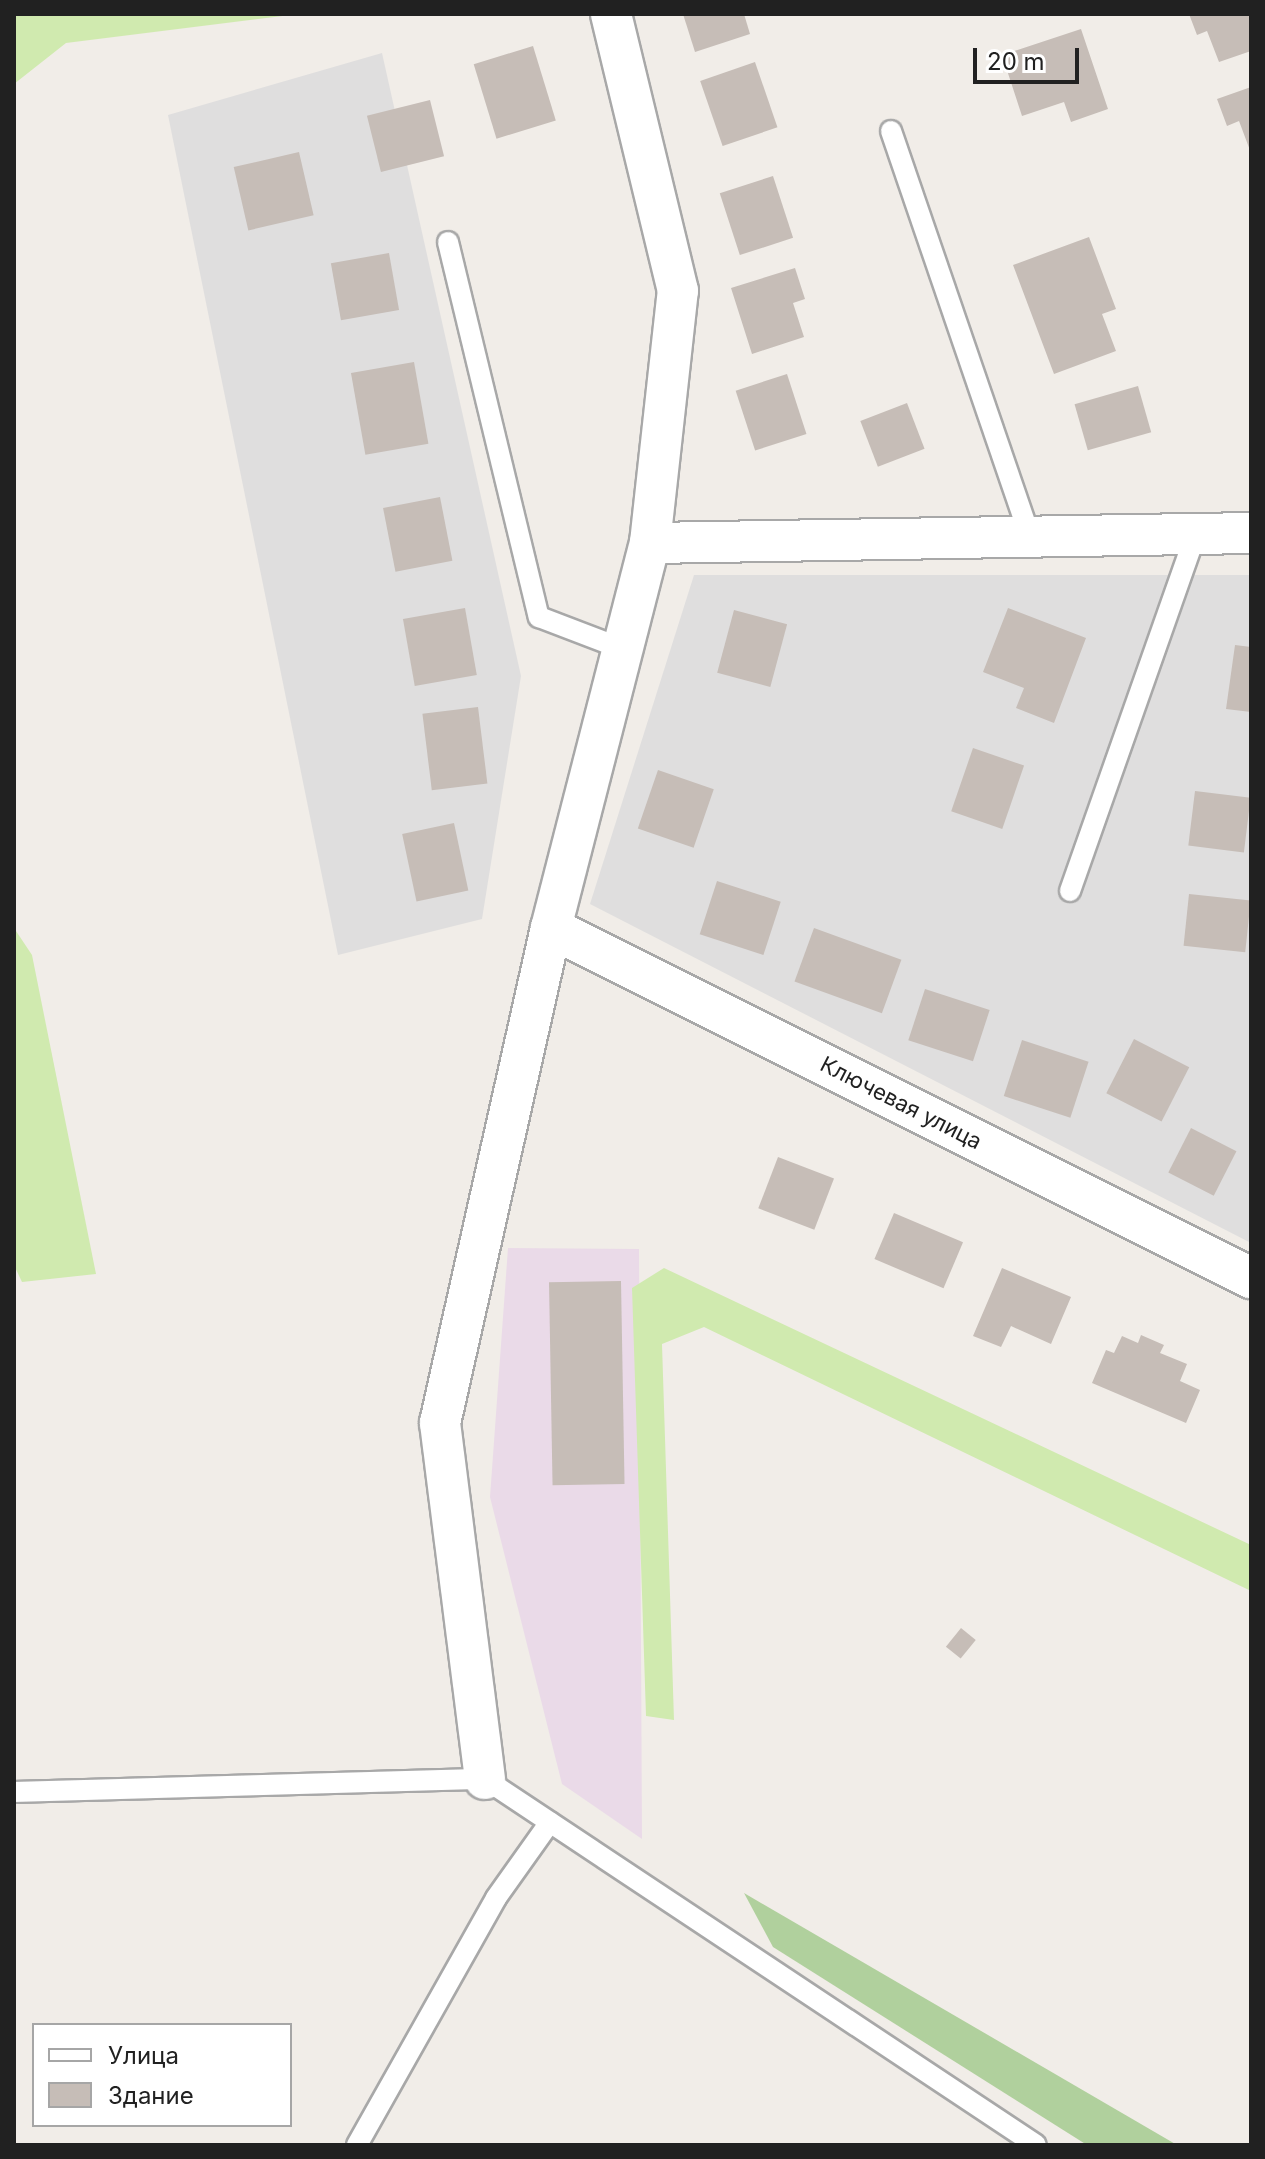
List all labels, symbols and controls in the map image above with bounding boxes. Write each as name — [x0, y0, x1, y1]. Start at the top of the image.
scale bar — [977, 32, 1083, 82]
text: 20 m — [987, 47, 1045, 76]
street label: Ключевая улица — [816, 1051, 986, 1155]
legend — [32, 2023, 292, 2127]
text: Улица — [108, 2041, 179, 2070]
text: Здание — [108, 2081, 194, 2110]

